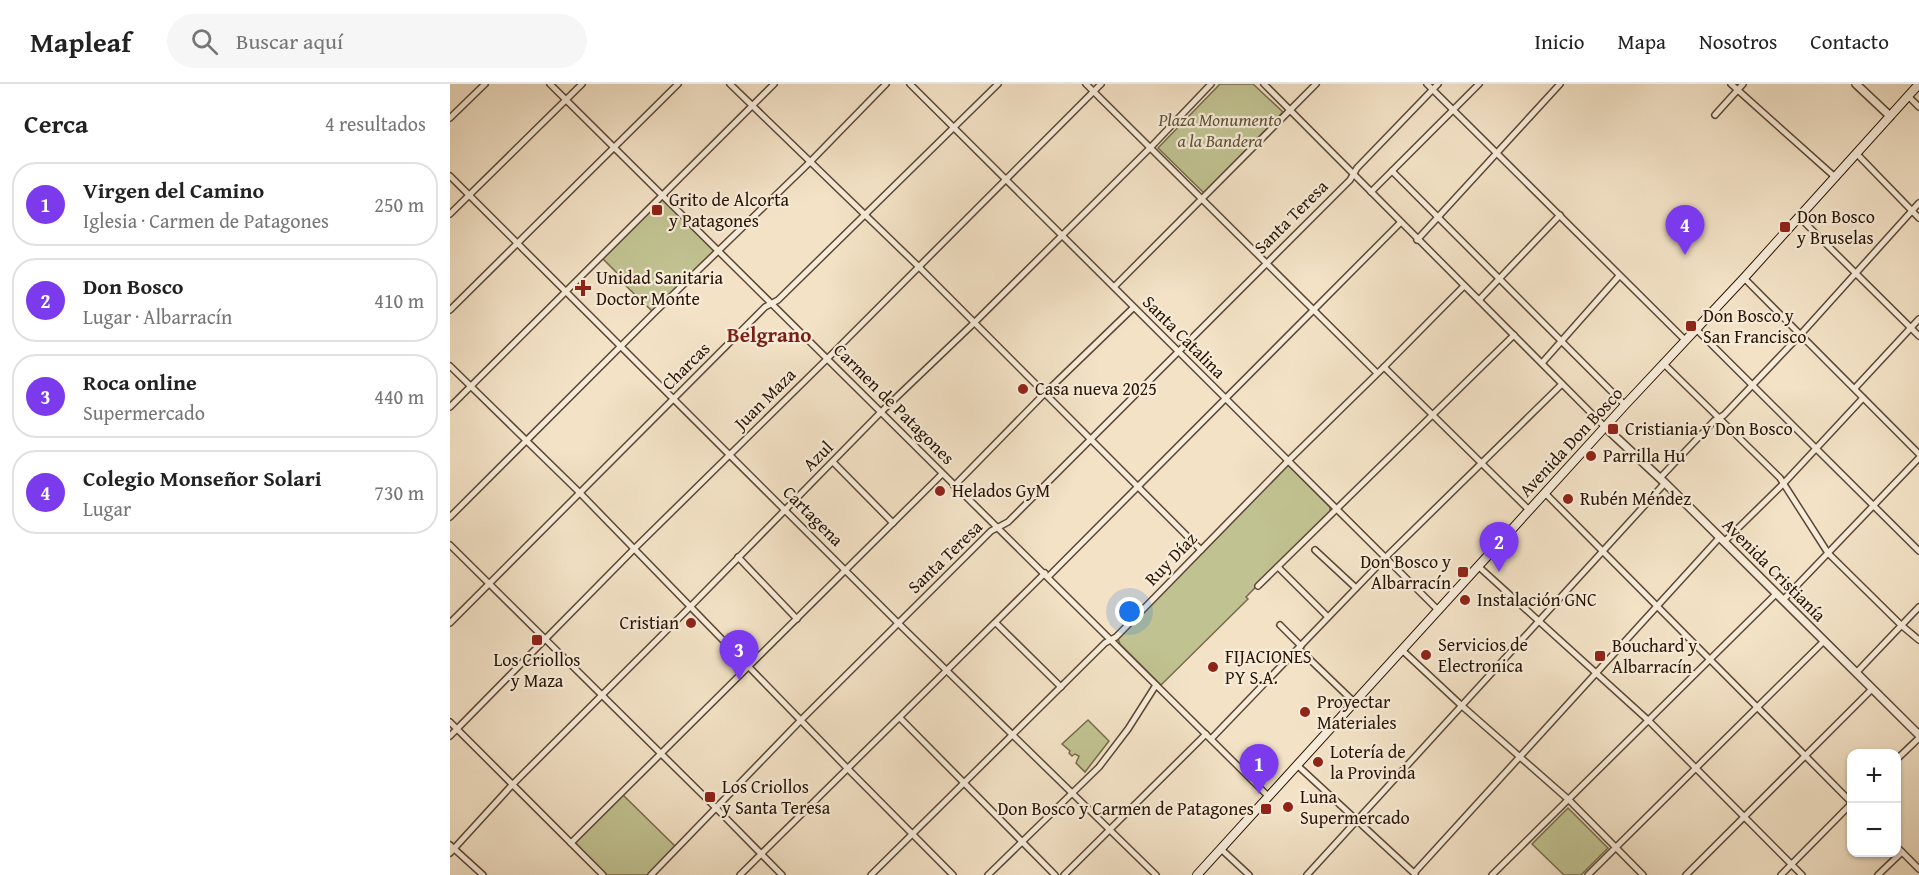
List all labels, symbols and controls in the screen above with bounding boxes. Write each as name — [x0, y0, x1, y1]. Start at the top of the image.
search box — [167, 14, 587, 68]
text: Mapleaf — [30, 21, 131, 62]
icon: search — [188, 25, 221, 58]
text: Buscar aquí — [236, 25, 343, 57]
text: Inicio — [1535, 26, 1585, 57]
text: Mapa — [1618, 26, 1666, 57]
text: Nosotros — [1699, 26, 1777, 57]
text: Contacto — [1810, 26, 1889, 57]
text: Cerca — [24, 104, 88, 143]
park label: Plaza Monumento a la Bandera — [1158, 106, 1282, 154]
text: 4 resultados — [325, 109, 426, 138]
street label: Santa Teresa — [1247, 173, 1334, 260]
text: Virgen del Camino — [83, 174, 264, 206]
place label: Grito de Alcorta y Patagones — [668, 186, 790, 234]
text: 1 — [40, 190, 51, 219]
text: 250 m — [374, 190, 424, 219]
marker: Grito de Alcorta y Patagones — [650, 203, 664, 217]
place label: Don Bosco y Bruselas — [1796, 203, 1875, 251]
text: Iglesia · Carmen de Patagones — [83, 206, 329, 235]
pin: 4 — [1666, 206, 1704, 255]
marker: Don Bosco y Bruselas — [1778, 220, 1792, 234]
place label: Unidad Sanitaria Doctor Monte — [596, 264, 723, 312]
text: Don Bosco — [83, 270, 184, 302]
marker: Unidad Sanitaria Doctor Monte — [574, 279, 592, 297]
text: 2 — [40, 286, 51, 315]
text: 410 m — [374, 286, 424, 315]
street label: Santa Catalina — [1137, 289, 1232, 385]
text: Lugar · Albarracín — [83, 302, 232, 331]
place label: Don Bosco y San Francisco — [1703, 302, 1806, 350]
district label: Belgrano — [727, 319, 811, 350]
marker: Don Bosco y San Francisco — [1684, 319, 1698, 333]
street label: Charcas — [655, 335, 716, 396]
street label: Carmen de Patagones — [828, 337, 961, 470]
street label: Juan Maza — [726, 361, 802, 437]
text: Roca online — [83, 366, 197, 398]
place label: Casa nueva 2025 — [1035, 375, 1157, 402]
street label: Avenida Don Bosco — [1512, 380, 1629, 503]
text: 3 — [40, 382, 51, 411]
text: 440 m — [374, 382, 424, 411]
marker: Casa nueva 2025 — [1016, 382, 1030, 396]
text: Supermercado — [83, 398, 205, 427]
place label: Cristiania y Don Bosco — [1625, 415, 1793, 442]
marker: Cristiania y Don Bosco — [1606, 422, 1620, 436]
street label: Azul — [796, 434, 839, 477]
place label: Parrilla Hu — [1603, 442, 1686, 469]
marker: Parrilla Hu — [1584, 449, 1598, 463]
text: Colegio Monseñor Solari — [83, 462, 322, 494]
place label: Helados GyM — [952, 477, 1050, 504]
text: 4 — [40, 478, 51, 507]
text: 730 m — [374, 478, 424, 507]
street label: Cartagena — [777, 479, 850, 553]
marker: Helados GyM — [933, 484, 947, 498]
place label: Rubén Méndez — [1580, 485, 1691, 512]
marker: Rubén Méndez — [1561, 492, 1575, 506]
text: Lugar — [83, 494, 131, 523]
street label: Avenida Cristianía — [1716, 512, 1833, 628]
street label: Santa Teresa — [901, 513, 989, 599]
pin: 2 — [1480, 522, 1518, 572]
street label: Ruy Díaz — [1138, 526, 1203, 592]
place label: Don Bosco y Albarracín — [1360, 548, 1451, 596]
marker: Don Bosco y Albarracín — [1456, 565, 1470, 579]
place label: Instalación GNC — [1477, 586, 1597, 613]
marker: Instalación GNC — [1458, 593, 1472, 607]
your location — [1115, 597, 1144, 626]
place label: Cristian — [620, 609, 679, 636]
marker: Cristian — [684, 616, 698, 630]
pin: 3 — [720, 630, 758, 680]
place label: Servicios de Electronica — [1438, 631, 1528, 679]
place label: Bouchard y Albarracín — [1612, 632, 1697, 680]
marker: Los Criollos y Maza — [530, 633, 544, 647]
place label: FIJACIONES PY S.A. — [1225, 643, 1312, 691]
place label: Los Criollos y Maza — [494, 646, 580, 694]
marker: Servicios de Electronica — [1419, 648, 1433, 662]
marker: Bouchard y Albarracín — [1593, 649, 1607, 663]
marker: FIJACIONES PY S.A. — [1206, 660, 1220, 674]
place label: Proyectar Materiales — [1317, 688, 1397, 736]
marker: Proyectar Materiales — [1298, 705, 1312, 719]
place label: Lotería de la Provinda — [1330, 738, 1416, 786]
pin: 1 — [1240, 744, 1278, 794]
map controls — [1847, 749, 1901, 857]
button: + — [1847, 749, 1901, 803]
marker: Lotería de la Provinda — [1311, 755, 1325, 769]
place label: Los Criollos y Santa Teresa — [721, 773, 831, 821]
place label: Luna Supermercado — [1300, 783, 1410, 831]
marker: Los Criollos y Santa Teresa — [703, 790, 717, 804]
place label: Don Bosco y Carmen de Patagones — [997, 795, 1254, 822]
marker: Luna Supermercado — [1281, 800, 1295, 814]
marker: Don Bosco y Carmen de Patagones — [1259, 802, 1273, 816]
button: − — [1847, 803, 1901, 857]

